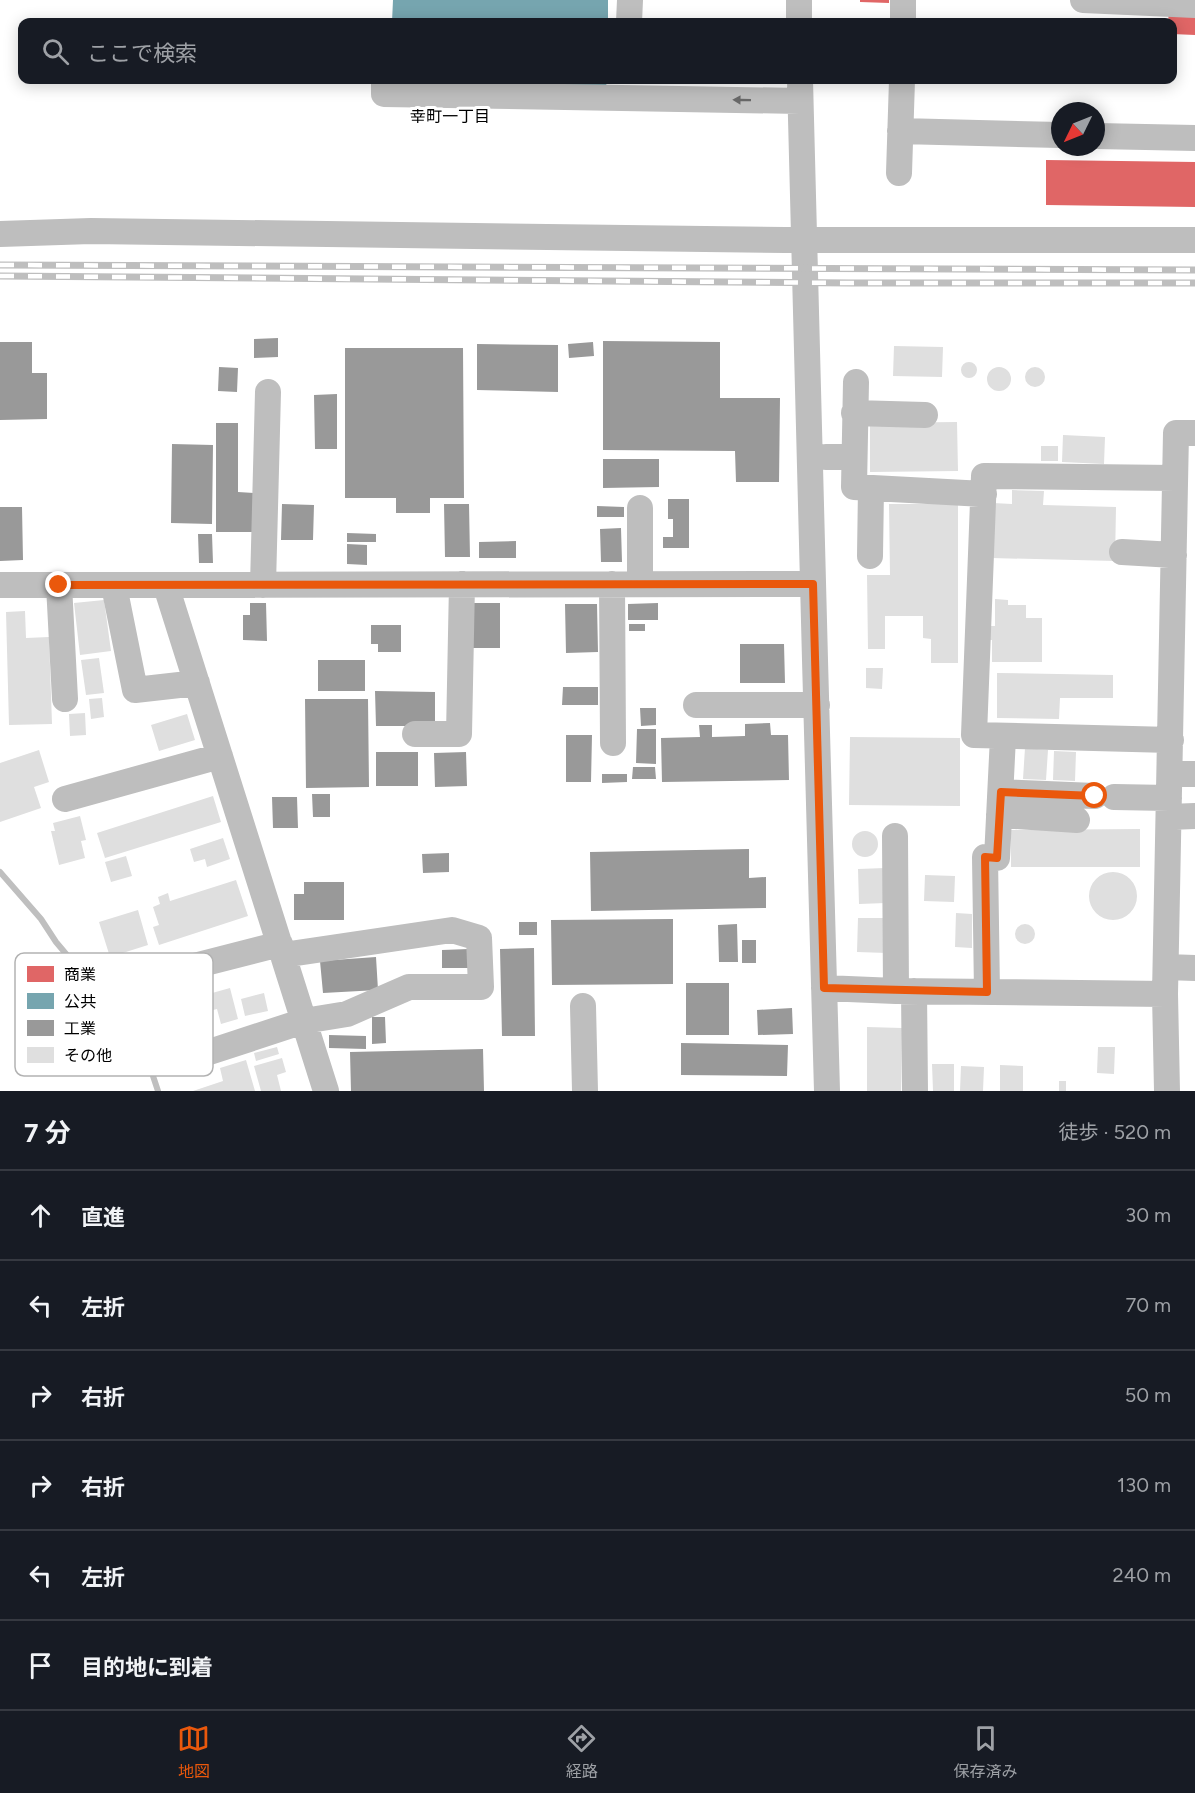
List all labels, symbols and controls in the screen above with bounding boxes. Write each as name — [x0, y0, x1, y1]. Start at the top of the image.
search box — [18, 18, 1177, 84]
icon: search — [39, 35, 72, 68]
text: ここで検索 — [87, 40, 197, 67]
one-way arrow — [733, 95, 752, 105]
north arrow — [1051, 102, 1105, 156]
district label: 幸町一丁目 — [410, 107, 490, 126]
route end — [45, 571, 71, 597]
route start — [1081, 782, 1107, 808]
legend — [15, 953, 213, 1076]
text: 商業 — [64, 965, 96, 984]
text: 公共 — [64, 992, 96, 1011]
text: 工業 — [64, 1019, 96, 1038]
text: その他 — [64, 1046, 112, 1065]
text: 7 分 — [24, 1117, 71, 1149]
text: 徒歩 · 520 m — [1059, 1120, 1171, 1144]
icon: ahead — [24, 1199, 57, 1232]
text: 30 m — [1125, 1203, 1171, 1227]
text: 直進 — [81, 1204, 125, 1231]
icon: left — [24, 1289, 57, 1322]
text: 70 m — [1125, 1293, 1171, 1317]
text: 左折 — [81, 1294, 125, 1321]
icon: right — [24, 1379, 57, 1412]
text: 50 m — [1125, 1383, 1171, 1407]
text: 右折 — [81, 1384, 125, 1411]
icon: right — [24, 1469, 57, 1502]
text: 130 m — [1117, 1473, 1171, 1497]
text: 右折 — [81, 1474, 125, 1501]
icon: left — [24, 1559, 57, 1592]
text: 240 m — [1113, 1563, 1171, 1587]
text: 左折 — [81, 1564, 125, 1591]
icon: arrive — [24, 1649, 57, 1682]
text: 目的地に到着 — [81, 1654, 213, 1681]
tab: 地図 — [177, 1722, 210, 1782]
tab: 経路 — [565, 1722, 598, 1782]
tab: 保存済み — [953, 1722, 1017, 1782]

